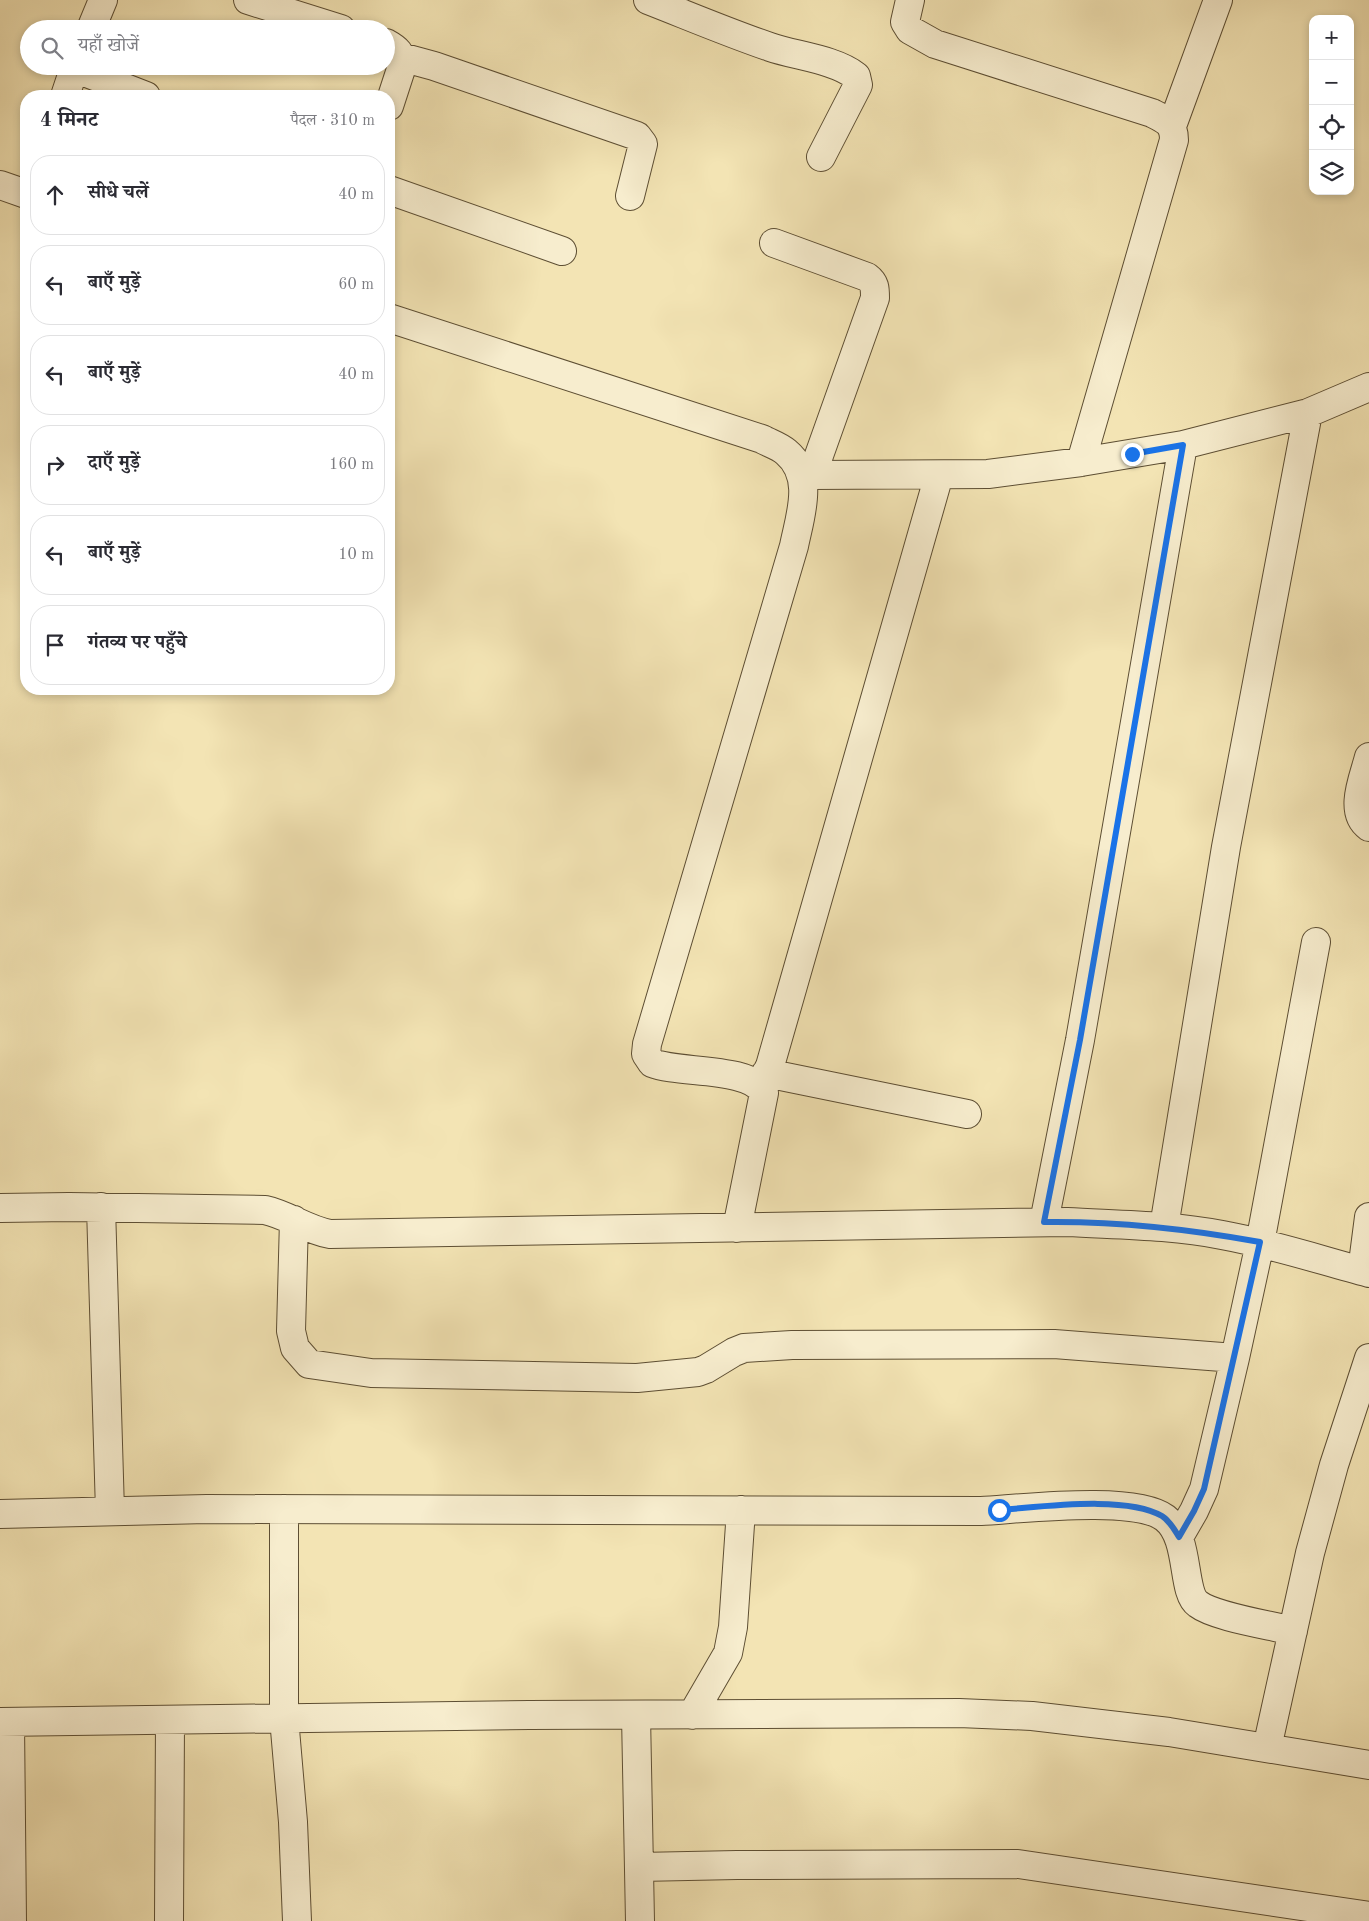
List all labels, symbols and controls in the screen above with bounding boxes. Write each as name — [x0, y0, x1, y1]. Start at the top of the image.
map controls — [1309, 15, 1354, 195]
button: + — [1309, 15, 1354, 60]
search box — [20, 20, 395, 75]
icon: search — [38, 34, 66, 62]
text: यहाँ खोजें — [78, 37, 139, 56]
button: − — [1309, 60, 1354, 105]
button: locate — [1309, 105, 1354, 150]
text: 4 मिनट — [40, 110, 98, 131]
text: पैदल · 310 m — [290, 113, 375, 129]
button: layers — [1309, 150, 1354, 195]
icon: ahead — [41, 181, 69, 209]
text: सीधे चलें — [88, 184, 148, 203]
text: 40 m — [338, 187, 374, 203]
icon: left — [41, 271, 69, 299]
text: बाएँ मुड़ें — [88, 274, 140, 293]
text: 60 m — [338, 277, 374, 293]
icon: left — [41, 361, 69, 389]
text: बाएँ मुड़ें — [88, 364, 140, 383]
text: 40 m — [338, 367, 374, 383]
route end — [1121, 443, 1144, 466]
icon: right — [41, 451, 69, 479]
text: दाएँ मुड़ें — [88, 454, 140, 473]
text: 160 m — [329, 457, 374, 473]
icon: left — [41, 541, 69, 569]
text: बाएँ मुड़ें — [88, 544, 140, 563]
text: 10 m — [338, 547, 374, 563]
icon: arrive — [41, 631, 69, 659]
text: गंतव्य पर पहुँचे — [88, 634, 187, 653]
route start — [988, 1499, 1011, 1522]

